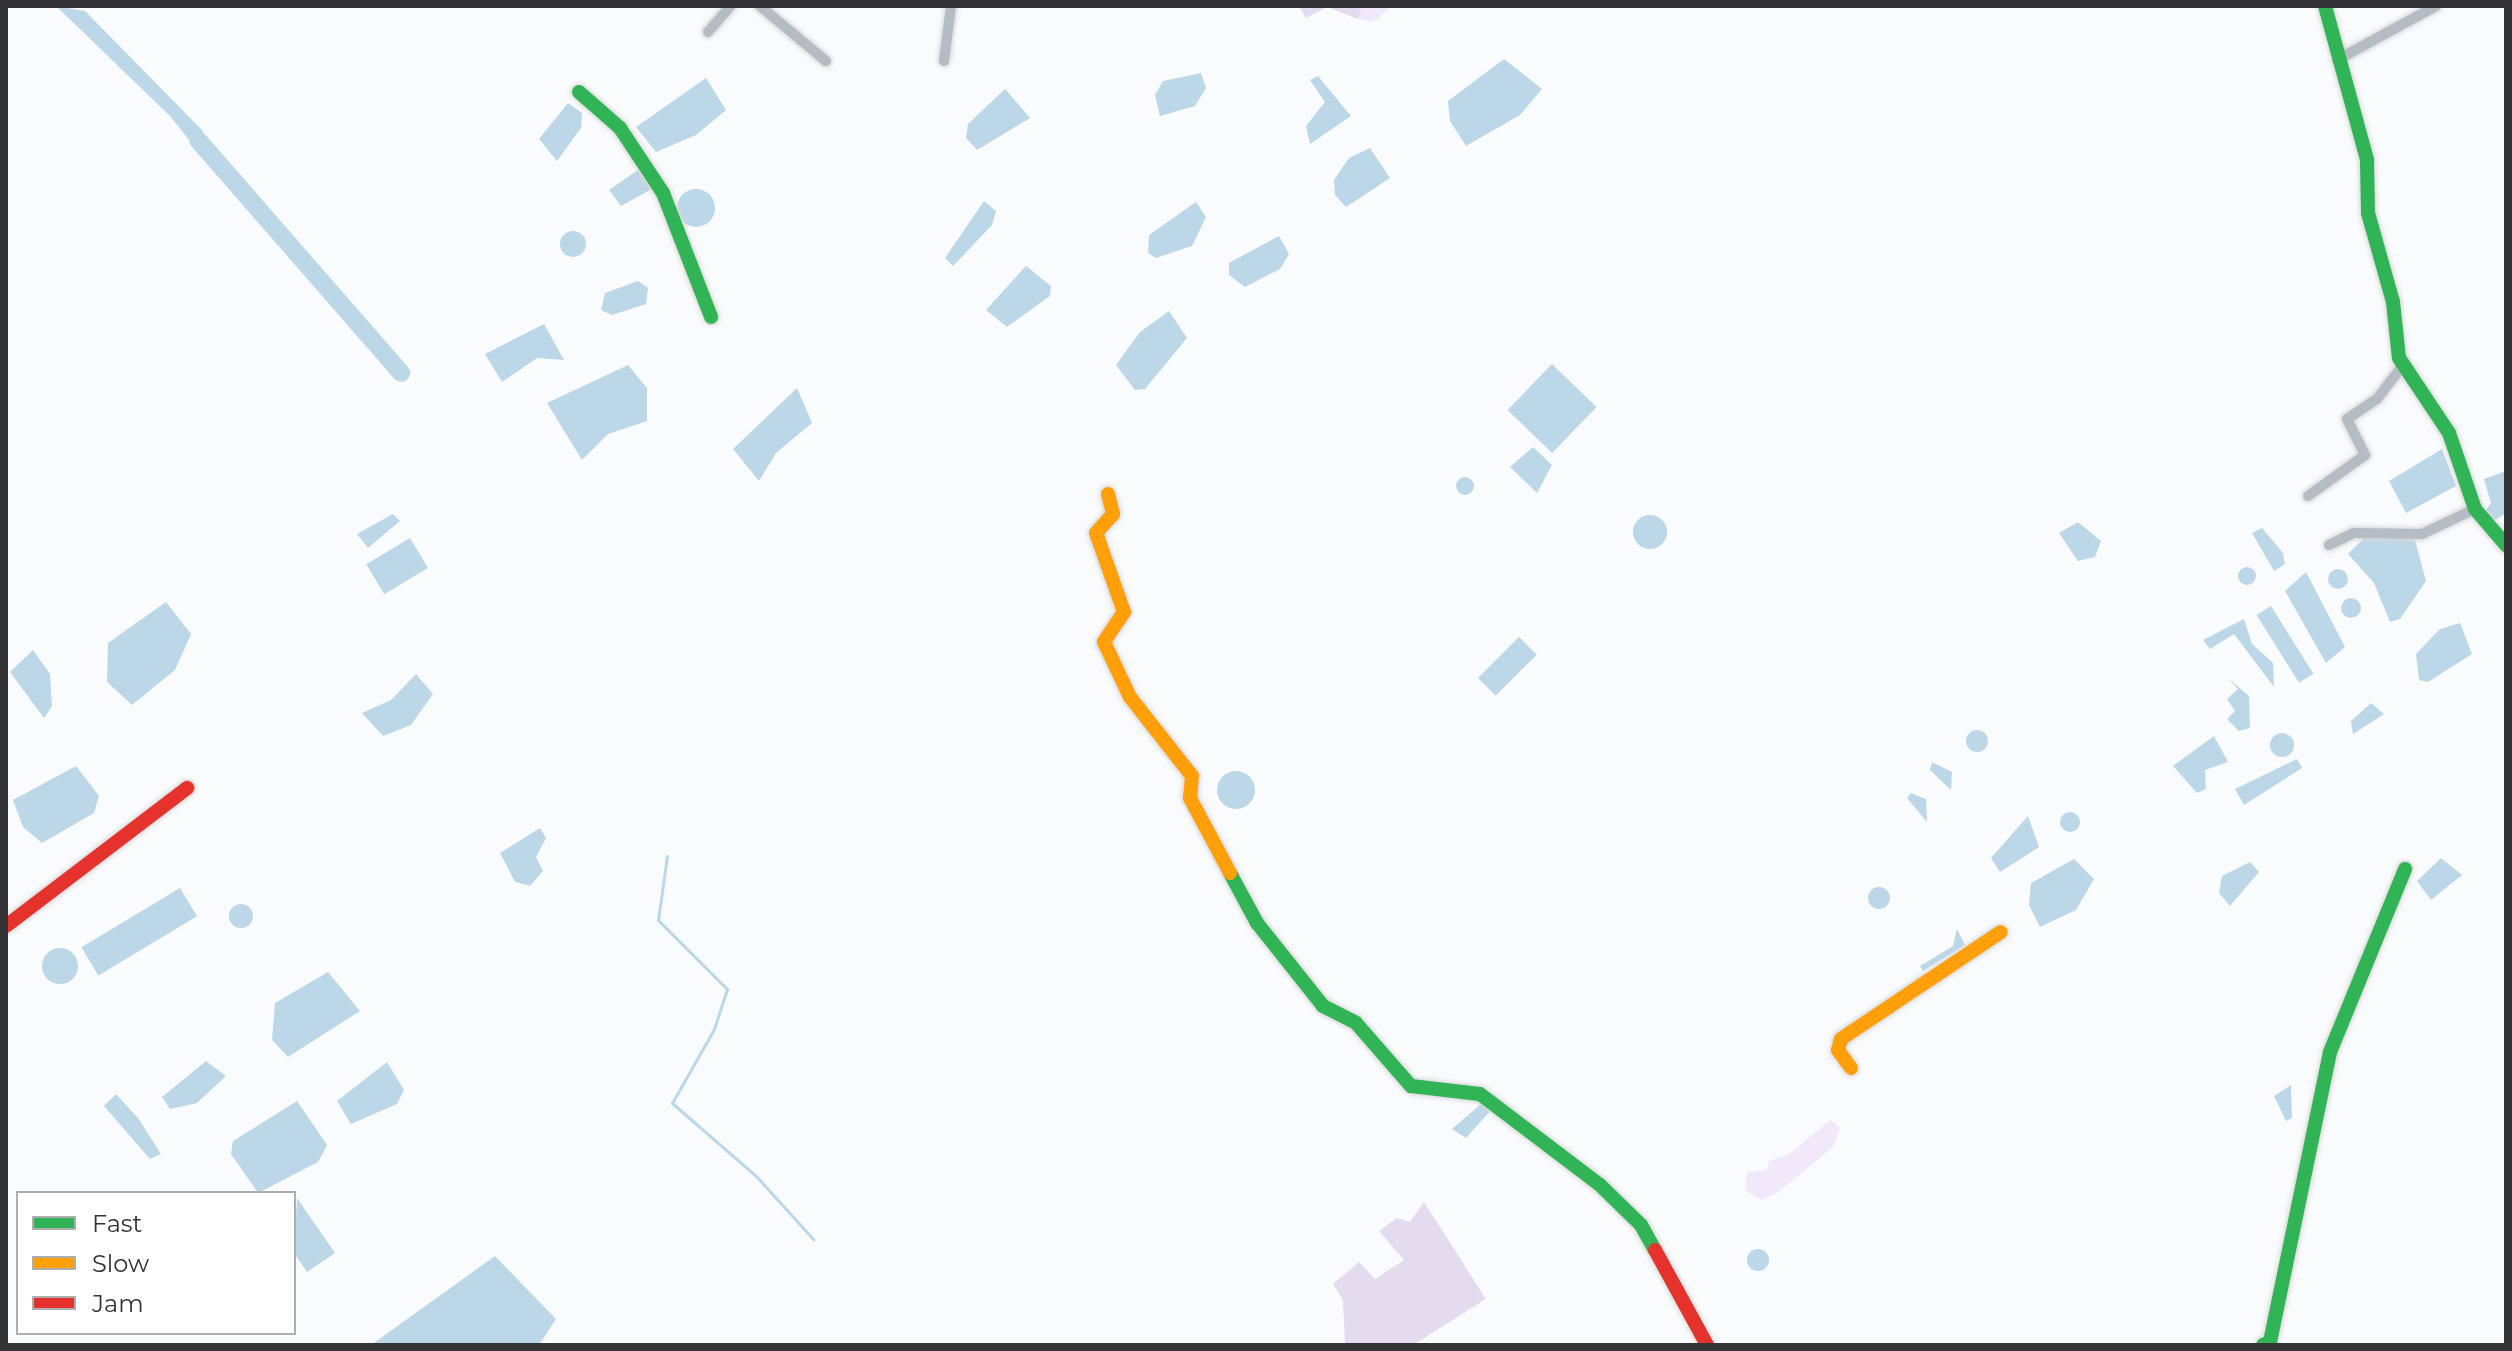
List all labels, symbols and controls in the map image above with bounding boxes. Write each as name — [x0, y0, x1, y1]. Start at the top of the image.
legend — [16, 1191, 296, 1335]
text: Fast — [92, 1209, 142, 1238]
text: Slow — [92, 1249, 149, 1278]
text: Jam — [92, 1289, 144, 1318]

